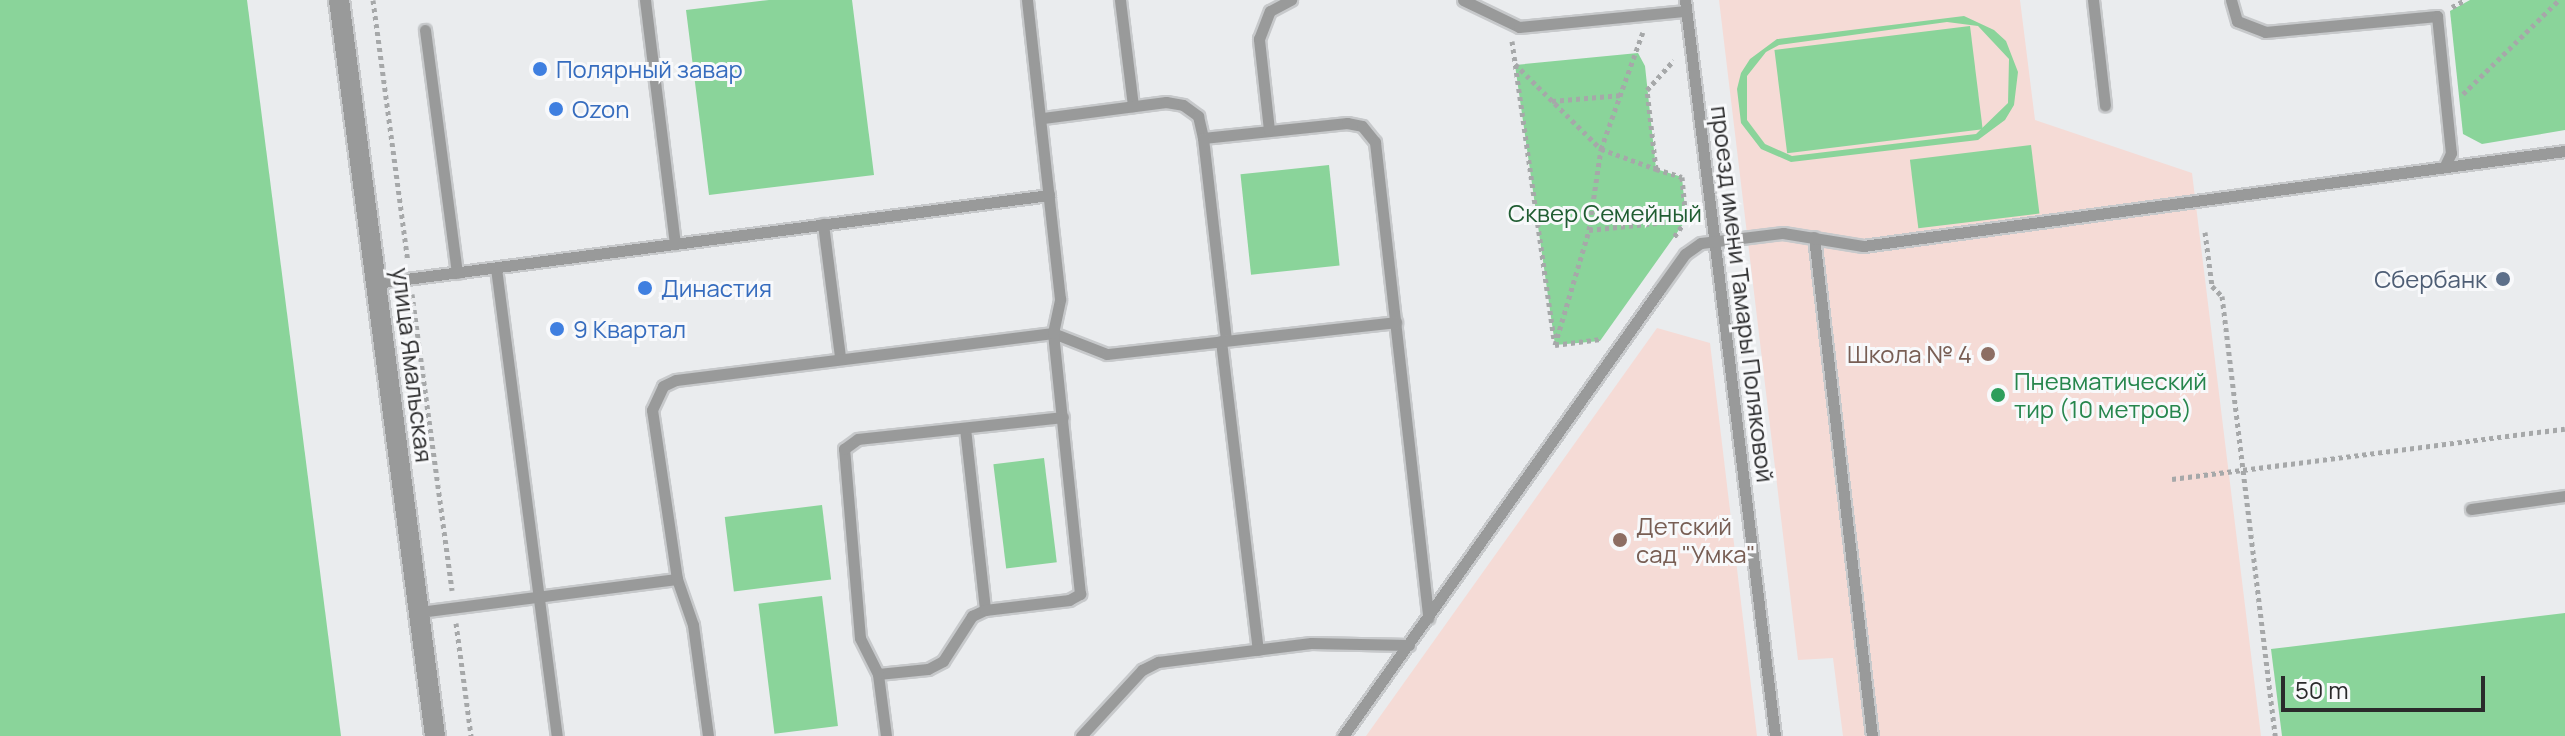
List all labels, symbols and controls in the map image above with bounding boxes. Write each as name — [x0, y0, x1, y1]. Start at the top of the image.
place label: Полярный завар — [556, 55, 743, 83]
marker: Полярный завар — [531, 60, 549, 78]
place label: Ozon — [572, 95, 630, 123]
marker: Ozon — [547, 100, 565, 118]
street label: проезд имени Тамары Поляковой — [1706, 104, 1780, 484]
park label: Сквер Семейный — [1508, 199, 1702, 227]
place label: Сбербанк — [2374, 265, 2487, 293]
street label: улица Ямальская — [387, 266, 439, 464]
marker: Сбербанк — [2494, 270, 2512, 288]
place label: Династия — [661, 274, 772, 302]
marker: Династия — [636, 279, 654, 297]
place label: 9 Квартал — [573, 315, 686, 343]
marker: 9 Квартал — [548, 320, 566, 338]
place label: Школа № 4 — [1847, 340, 1972, 368]
marker: Школа № 4 — [1979, 345, 1997, 363]
place label: Пневматический тир (10 метров) — [2014, 367, 2207, 423]
marker: Пневматический тир (10 метров) — [1989, 386, 2007, 404]
place label: Детский сад "Умка" — [1636, 512, 1756, 568]
marker: Детский сад "Умка" — [1611, 531, 1629, 549]
scale bar — [2285, 660, 2489, 710]
text: 50 m — [2295, 673, 2349, 706]

